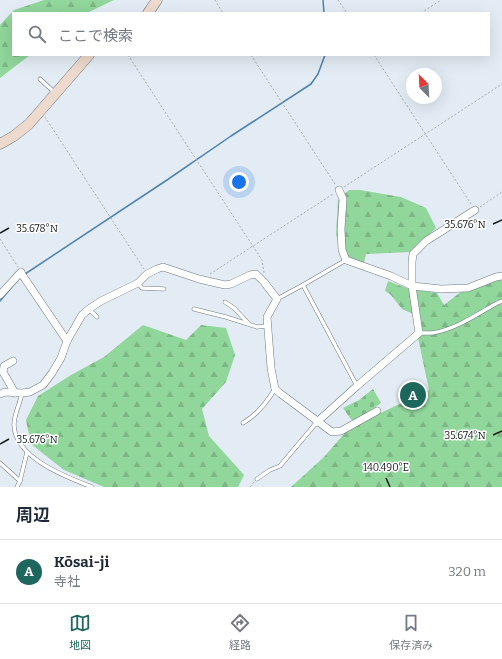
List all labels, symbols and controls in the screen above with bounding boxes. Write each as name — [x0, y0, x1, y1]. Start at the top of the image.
search box — [12, 12, 490, 56]
icon: search — [26, 23, 48, 45]
text: ここで検索 — [58, 27, 133, 45]
north arrow — [406, 68, 442, 104]
your location — [229, 172, 249, 192]
text: 35.676°N — [444, 219, 486, 231]
text: 35.678°N — [16, 223, 58, 235]
pin: A — [400, 380, 426, 410]
text: 35.674°N — [444, 430, 486, 442]
text: 35.676°N — [16, 434, 58, 446]
text: 140.490°E — [363, 462, 409, 474]
text: 周辺 — [16, 505, 50, 526]
text: Kōsai-ji — [54, 553, 109, 571]
text: A — [24, 564, 34, 579]
text: 320 m — [448, 564, 486, 579]
text: 寺社 — [54, 574, 80, 589]
tab: 地図 — [69, 612, 91, 652]
tab: 経路 — [229, 612, 251, 652]
tab: 保存済み — [389, 612, 433, 652]

